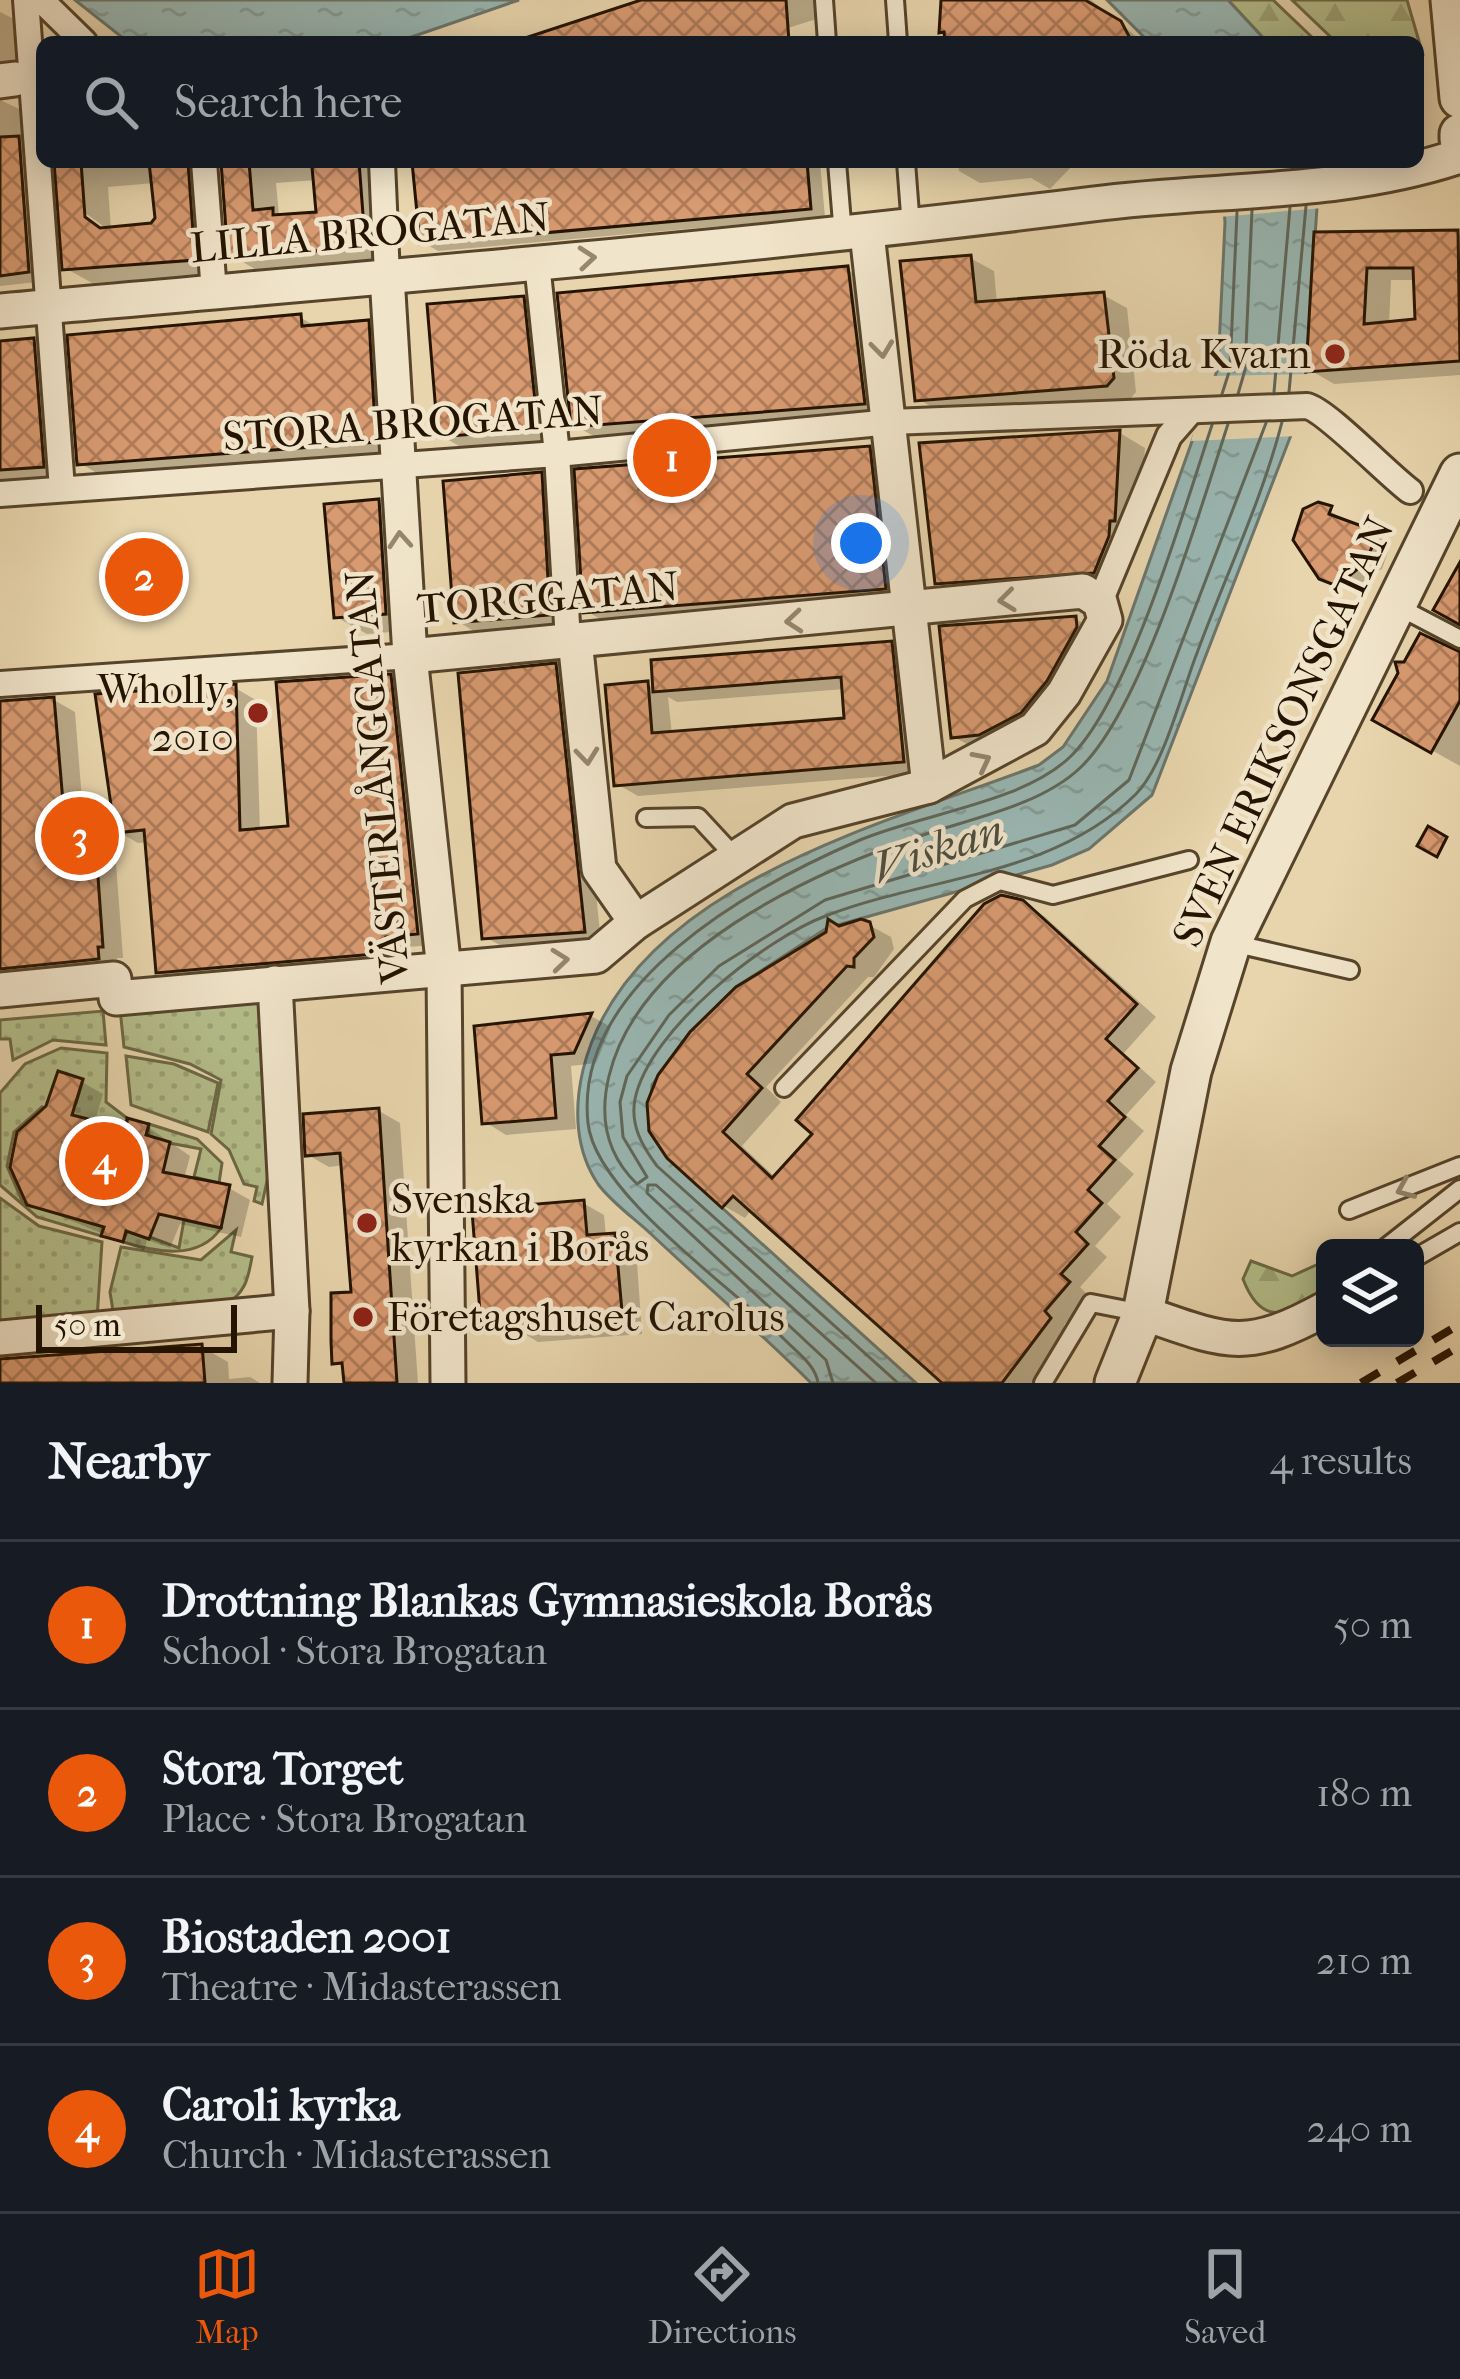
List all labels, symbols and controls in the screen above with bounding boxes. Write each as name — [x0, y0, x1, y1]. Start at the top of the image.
search box — [36, 36, 1424, 168]
icon: search — [78, 69, 144, 135]
text: Search here — [174, 76, 402, 129]
street label: LILLA BROGATAN — [188, 193, 552, 273]
one-way arrow — [578, 246, 597, 271]
place label: Röda Kvarn — [1097, 330, 1311, 379]
one-way arrow — [868, 339, 894, 359]
marker: Röda Kvarn — [1322, 341, 1348, 367]
street label: STORA BROGATAN — [221, 386, 605, 462]
pin: 1 — [633, 413, 711, 503]
street label: SVEN ERIKSONSGATAN — [1163, 509, 1405, 955]
your location — [831, 513, 891, 573]
one-way arrow — [388, 530, 414, 549]
pin: 2 — [105, 532, 183, 622]
street label: TORGGATAN — [415, 562, 681, 634]
street label: VÄSTERLÅNGGATAN — [335, 568, 421, 987]
one-way arrow — [997, 587, 1017, 613]
one-way arrow — [784, 608, 803, 634]
place label: Wholly, 2010 — [96, 665, 234, 762]
marker: Wholly, 2010 — [245, 700, 271, 726]
one-way arrow — [574, 746, 600, 766]
one-way arrow — [969, 752, 991, 775]
pin: 3 — [41, 791, 119, 881]
water label: Viskan — [866, 803, 1010, 895]
one-way arrow — [550, 947, 570, 973]
pin: 4 — [65, 1116, 143, 1206]
place label: Svenska kyrkan i Borås — [391, 1175, 649, 1272]
one-way arrow — [1396, 1175, 1417, 1199]
marker: Svenska kyrkan i Borås — [354, 1210, 380, 1236]
map controls — [1316, 1239, 1424, 1347]
button: layers — [1316, 1239, 1424, 1347]
place label: Företagshuset Carolus — [387, 1293, 785, 1342]
scale bar — [36, 1299, 237, 1352]
marker: Företagshuset Carolus — [350, 1304, 376, 1330]
text: 50 m — [54, 1306, 121, 1345]
text: Nearby — [48, 1431, 209, 1491]
text: 4 results — [1270, 1438, 1412, 1484]
text: Drottning Blankas Gymnasieskola Borås — [162, 1575, 932, 1628]
text: 1 — [80, 1602, 94, 1648]
text: 50 m — [1333, 1602, 1412, 1648]
text: School · Stora Brogatan — [162, 1628, 547, 1674]
text: Stora Torget — [162, 1743, 403, 1796]
text: 2 — [77, 1770, 97, 1816]
text: 180 m — [1316, 1770, 1412, 1816]
text: Place · Stora Brogatan — [162, 1796, 527, 1842]
text: Biostaden 2001 — [162, 1911, 452, 1964]
text: 3 — [79, 1938, 95, 1984]
text: 210 m — [1316, 1938, 1412, 1984]
text: Theatre · Midasterassen — [162, 1964, 561, 2010]
text: Caroli kyrka — [162, 2079, 400, 2132]
text: 4 — [75, 2106, 99, 2152]
text: 240 m — [1307, 2106, 1412, 2152]
text: Church · Midasterassen — [162, 2132, 551, 2178]
tab: Map — [194, 2241, 260, 2352]
tab: Directions — [648, 2241, 796, 2352]
tab: Saved — [1184, 2241, 1266, 2352]

